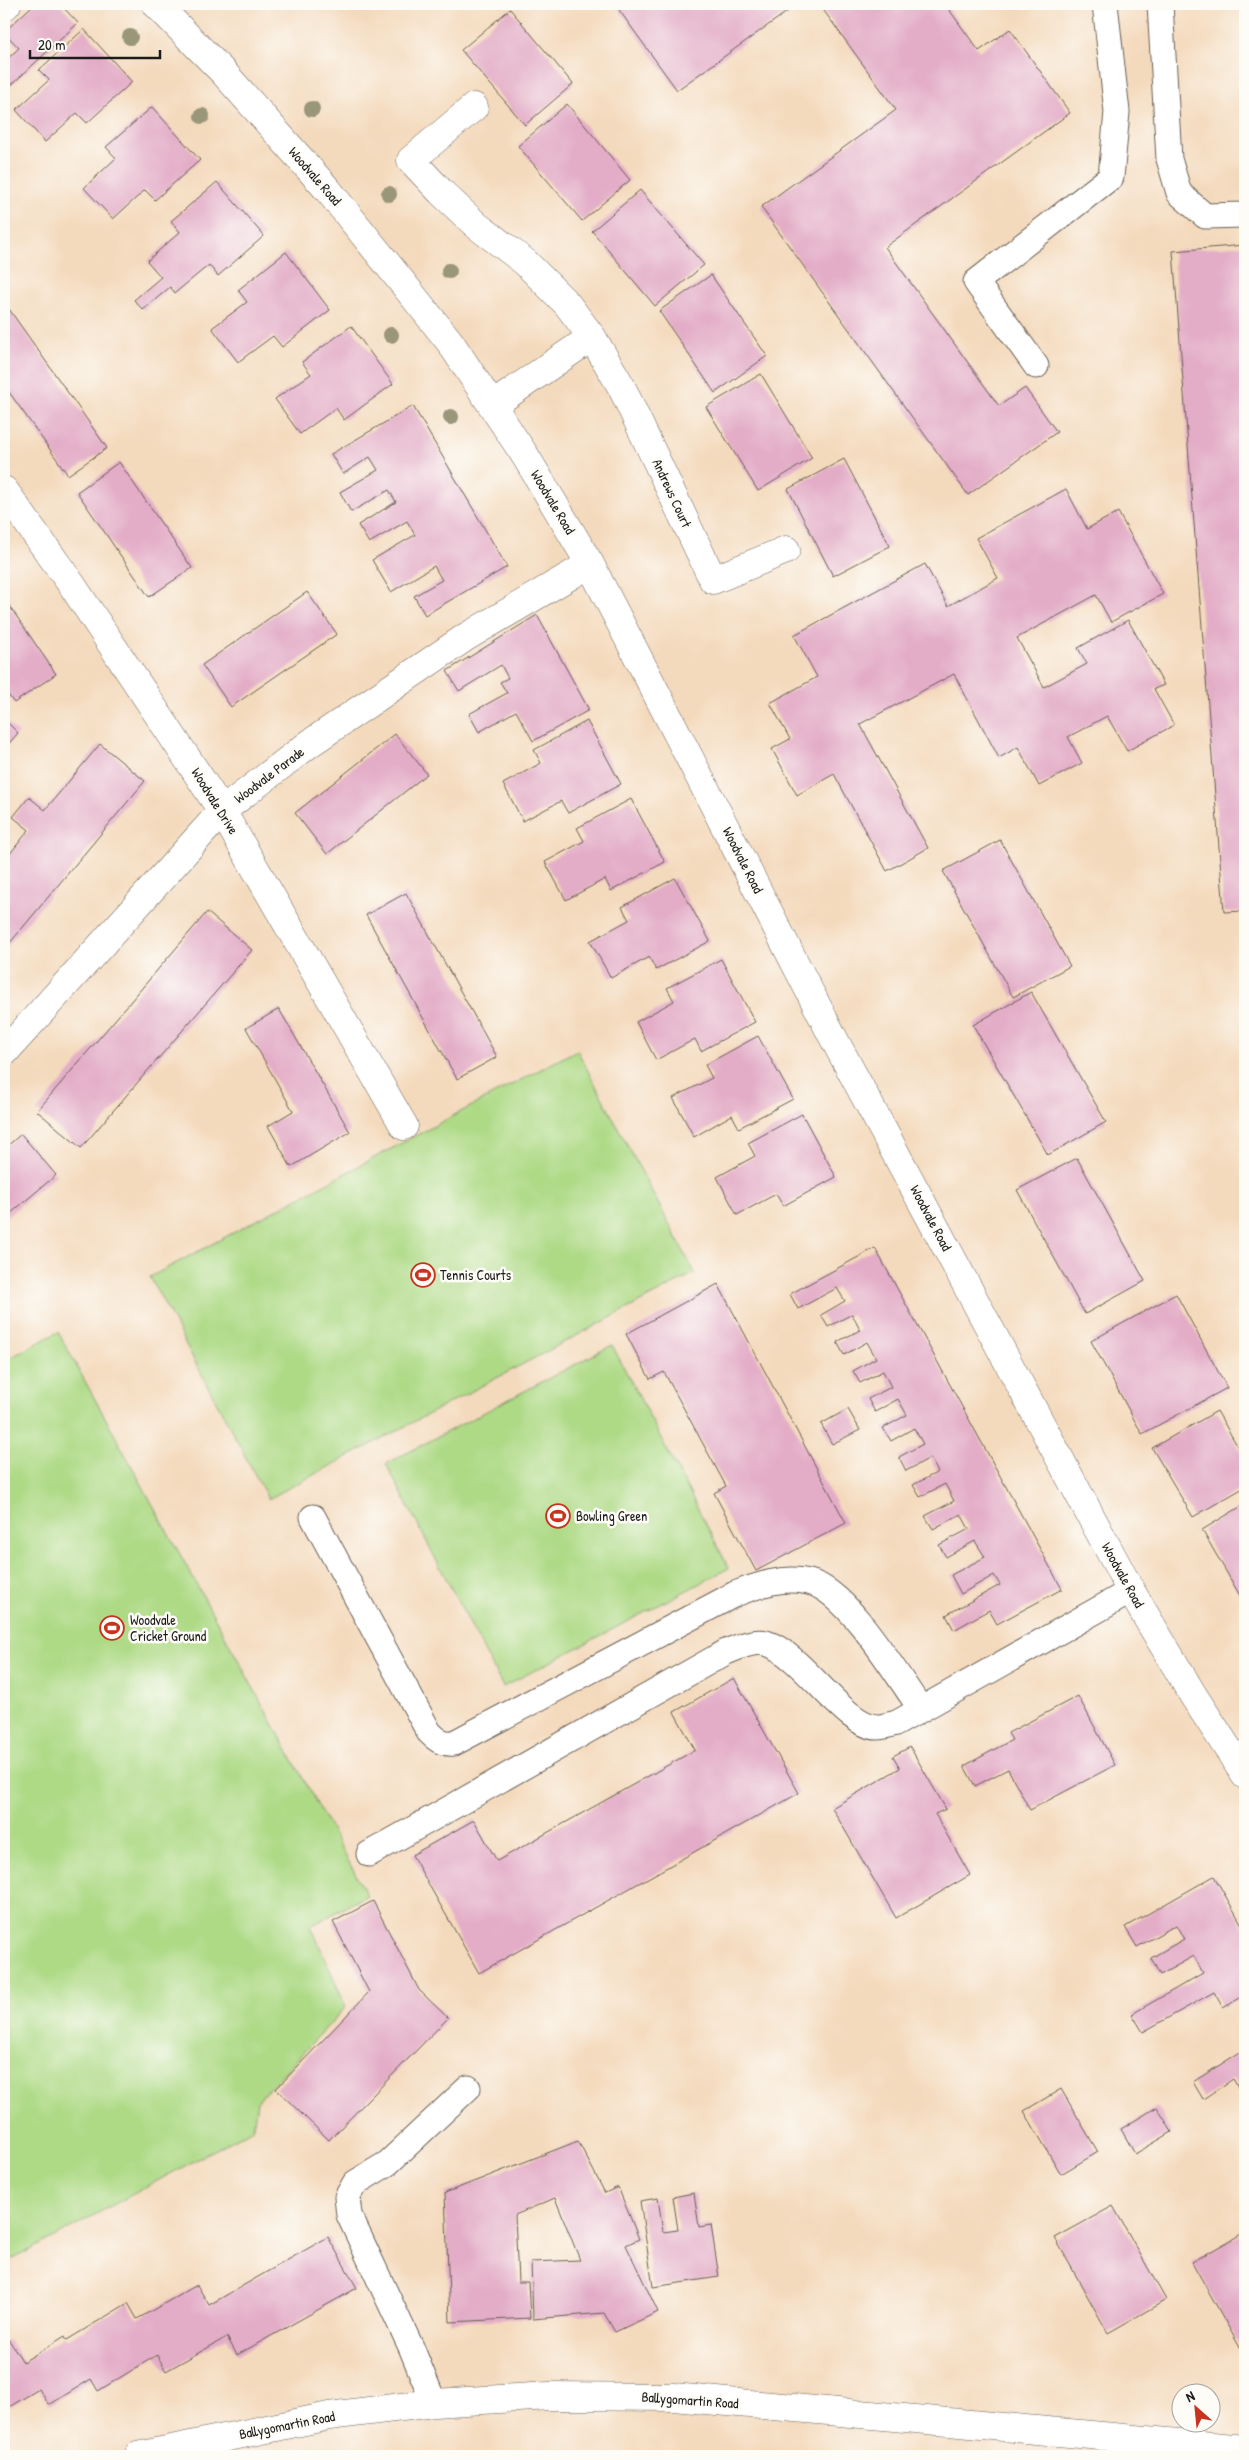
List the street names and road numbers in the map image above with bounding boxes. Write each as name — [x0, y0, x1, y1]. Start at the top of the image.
street label: Woodvale Road — [285, 142, 346, 209]
street label: Andrews Court — [648, 455, 697, 530]
street label: Woodvale Road — [527, 466, 580, 538]
street label: Woodvale Parade — [230, 742, 308, 807]
street label: Woodvale Drive — [187, 764, 244, 838]
street label: Woodvale Road — [719, 823, 768, 897]
street label: Woodvale Road — [906, 1182, 957, 1254]
street label: Woodvale Road — [1098, 1539, 1149, 1611]
street label: Ballygomartin Road — [641, 2387, 740, 2413]
street label: Ballygomartin Road — [237, 2406, 337, 2444]

